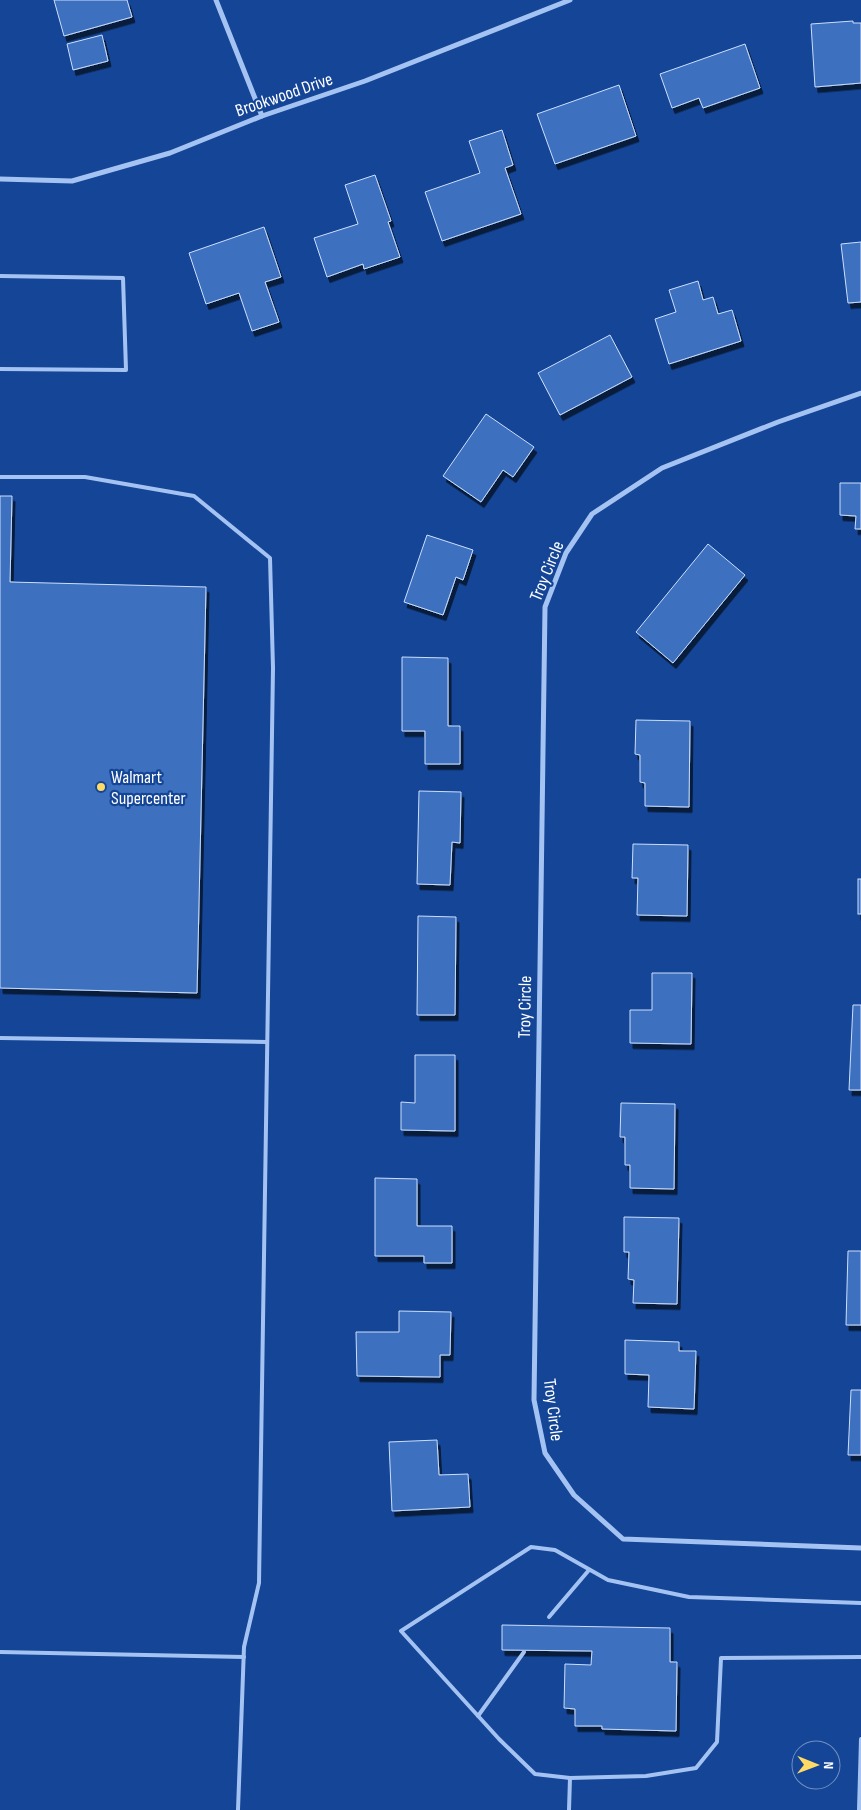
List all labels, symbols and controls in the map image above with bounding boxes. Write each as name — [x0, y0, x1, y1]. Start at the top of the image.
street label: Brookwood Drive — [233, 69, 335, 121]
street label: Troy Circle — [526, 538, 568, 604]
place label: Walmart Supercenter — [111, 767, 186, 809]
marker: Walmart Supercenter — [95, 781, 107, 793]
street label: Troy Circle — [514, 975, 536, 1039]
street label: Troy Circle — [539, 1378, 567, 1442]
north arrow — [791, 1740, 841, 1790]
text: N — [820, 1761, 837, 1769]

